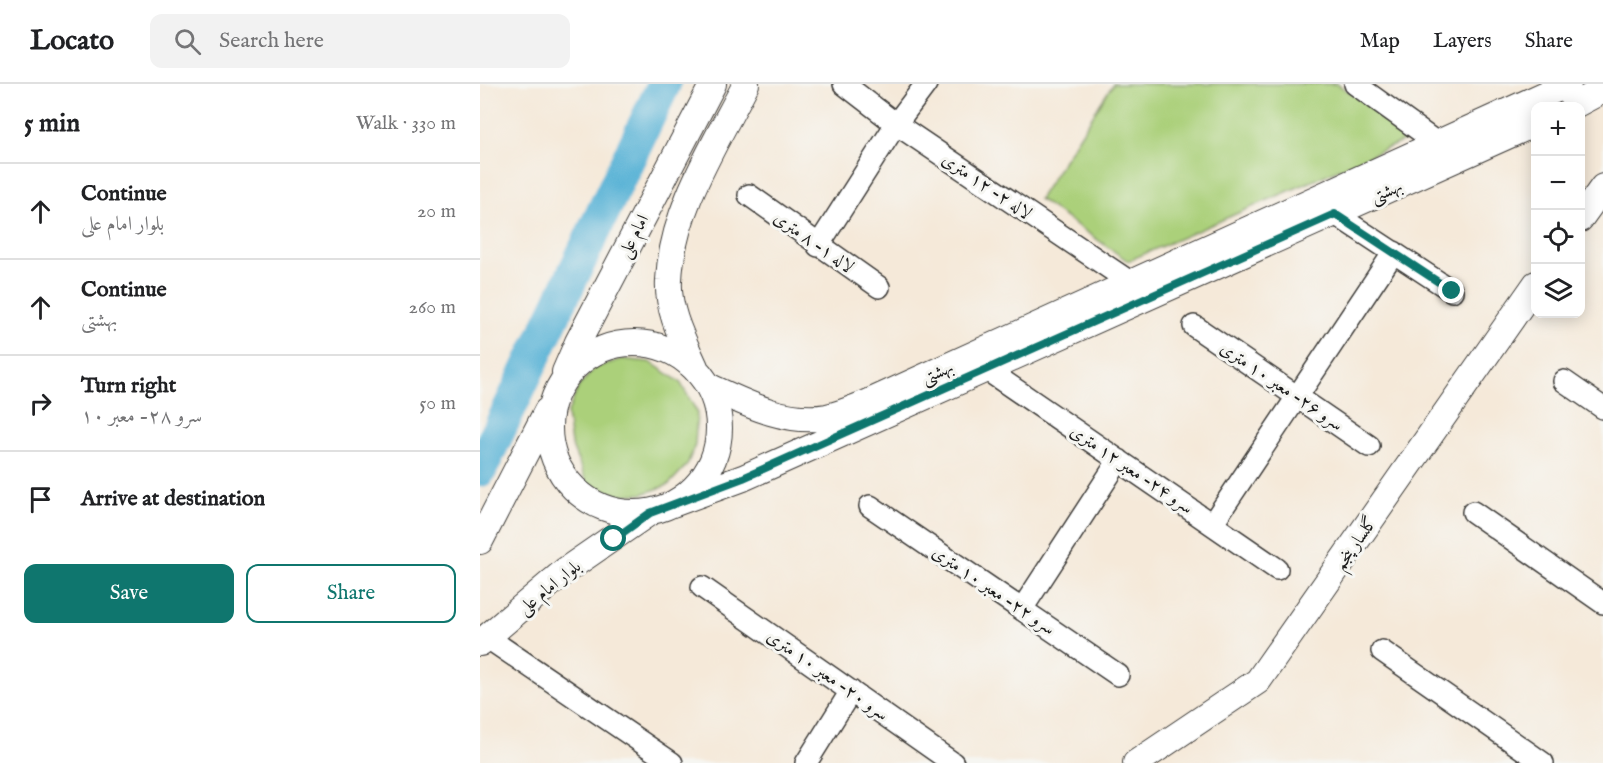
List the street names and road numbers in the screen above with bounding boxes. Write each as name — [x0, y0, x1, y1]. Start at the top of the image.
street label: لاله ۲- ۱۲ متری — [937, 149, 1036, 226]
street label: بهشتی — [1367, 175, 1406, 210]
street label: لاله ۱- ۸ متری — [768, 207, 858, 279]
street label: امام علی — [614, 211, 658, 264]
street label: سرو ۲۶- معبر ۱۰ متری — [1215, 338, 1347, 437]
street label: بهشتی — [918, 356, 957, 391]
street label: سرو ۲۴- معبر ۱۲ متری — [1065, 421, 1197, 520]
street label: گلسار پنجم — [1328, 512, 1386, 578]
street label: سرو ۲۲- معبر ۱۰ متری — [927, 542, 1059, 641]
street label: بلوار امام علی — [514, 556, 588, 623]
street label: سرو ۲۰- معبر ۱۰ متری — [762, 626, 893, 727]

